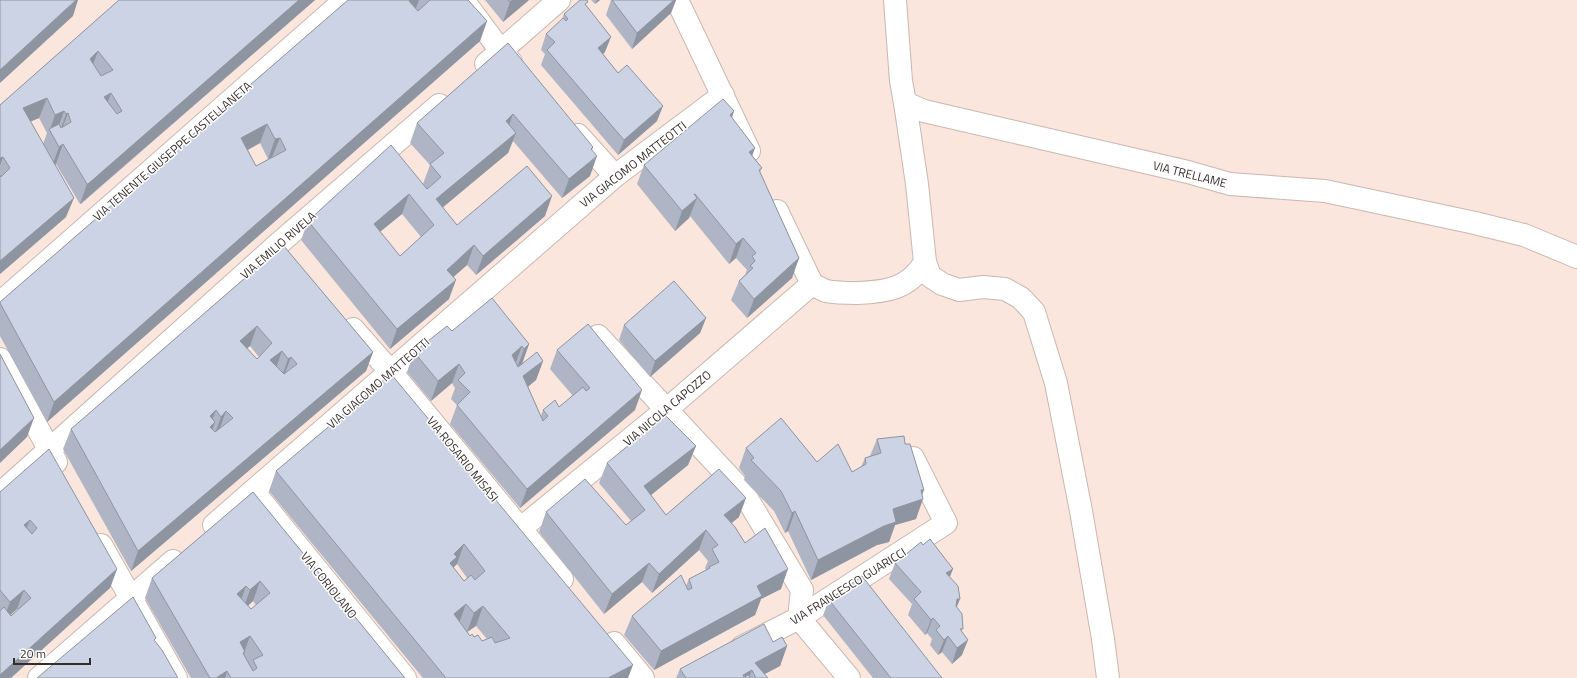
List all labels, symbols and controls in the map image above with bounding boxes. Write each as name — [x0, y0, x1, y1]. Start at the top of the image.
street label: VIA TENENTE GIUSEPPE CASTELLANETA — [88, 77, 256, 225]
street label: VIA GIACOMO MATTEOTTI — [575, 116, 691, 212]
street label: VIA TRELLAME — [1151, 156, 1229, 192]
street label: VIA EMILIO RIVELA — [236, 206, 320, 284]
street label: VIA GIACOMO MATTEOTTI — [322, 333, 434, 433]
street label: VIA NICOLA CAPOZZO — [619, 365, 715, 451]
street label: VIA ROSARIO MISASI — [422, 412, 504, 506]
street label: VIA FRANCESCO GUARICCI — [786, 543, 910, 629]
street label: VIA CORIOLANO — [296, 547, 362, 623]
scale bar — [14, 640, 90, 666]
text: 20 m — [20, 644, 46, 663]

